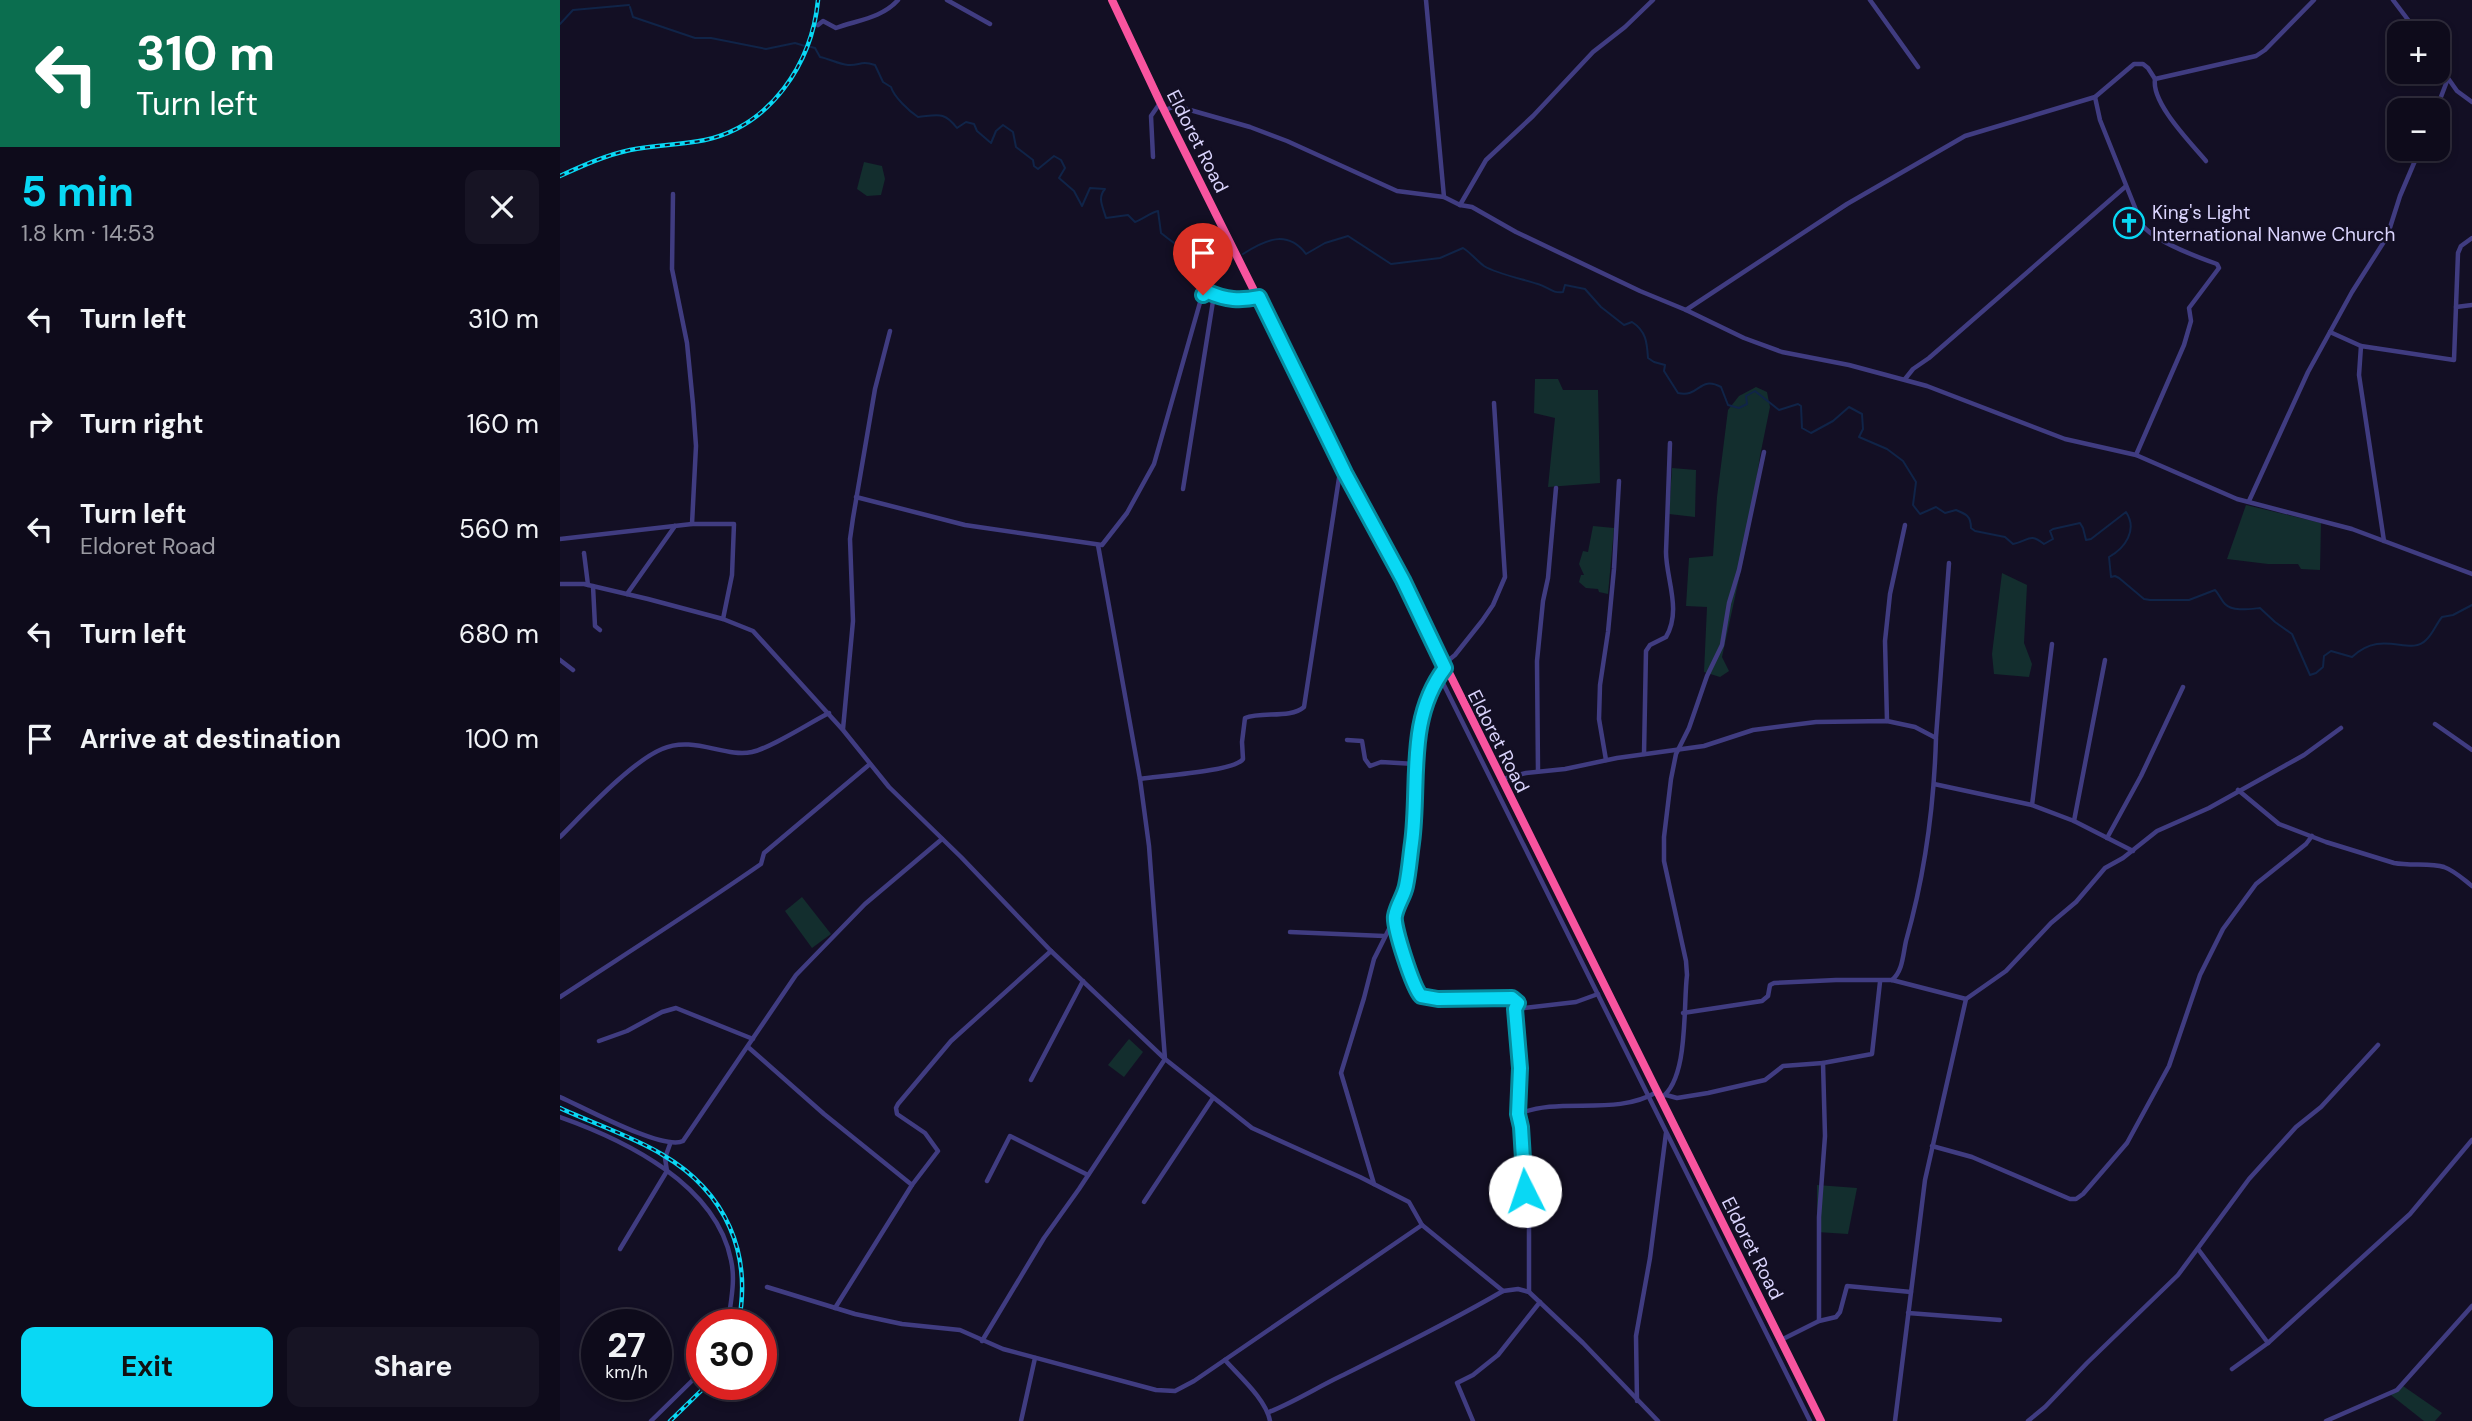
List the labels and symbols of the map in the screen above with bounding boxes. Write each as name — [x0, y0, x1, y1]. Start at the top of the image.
street label: Eldoret Road — [1161, 86, 1234, 197]
place label: King's Light International Nanwe Church — [2152, 200, 2395, 247]
church icon: King's Light International Nanwe Church — [2112, 206, 2146, 240]
pin — [1173, 223, 1233, 295]
street label: Eldoret Road — [1462, 686, 1535, 797]
position arrow — [1488, 1154, 1562, 1228]
street label: Eldoret Road — [1716, 1193, 1789, 1304]
speed limit sign: 30 — [686, 1309, 777, 1400]

